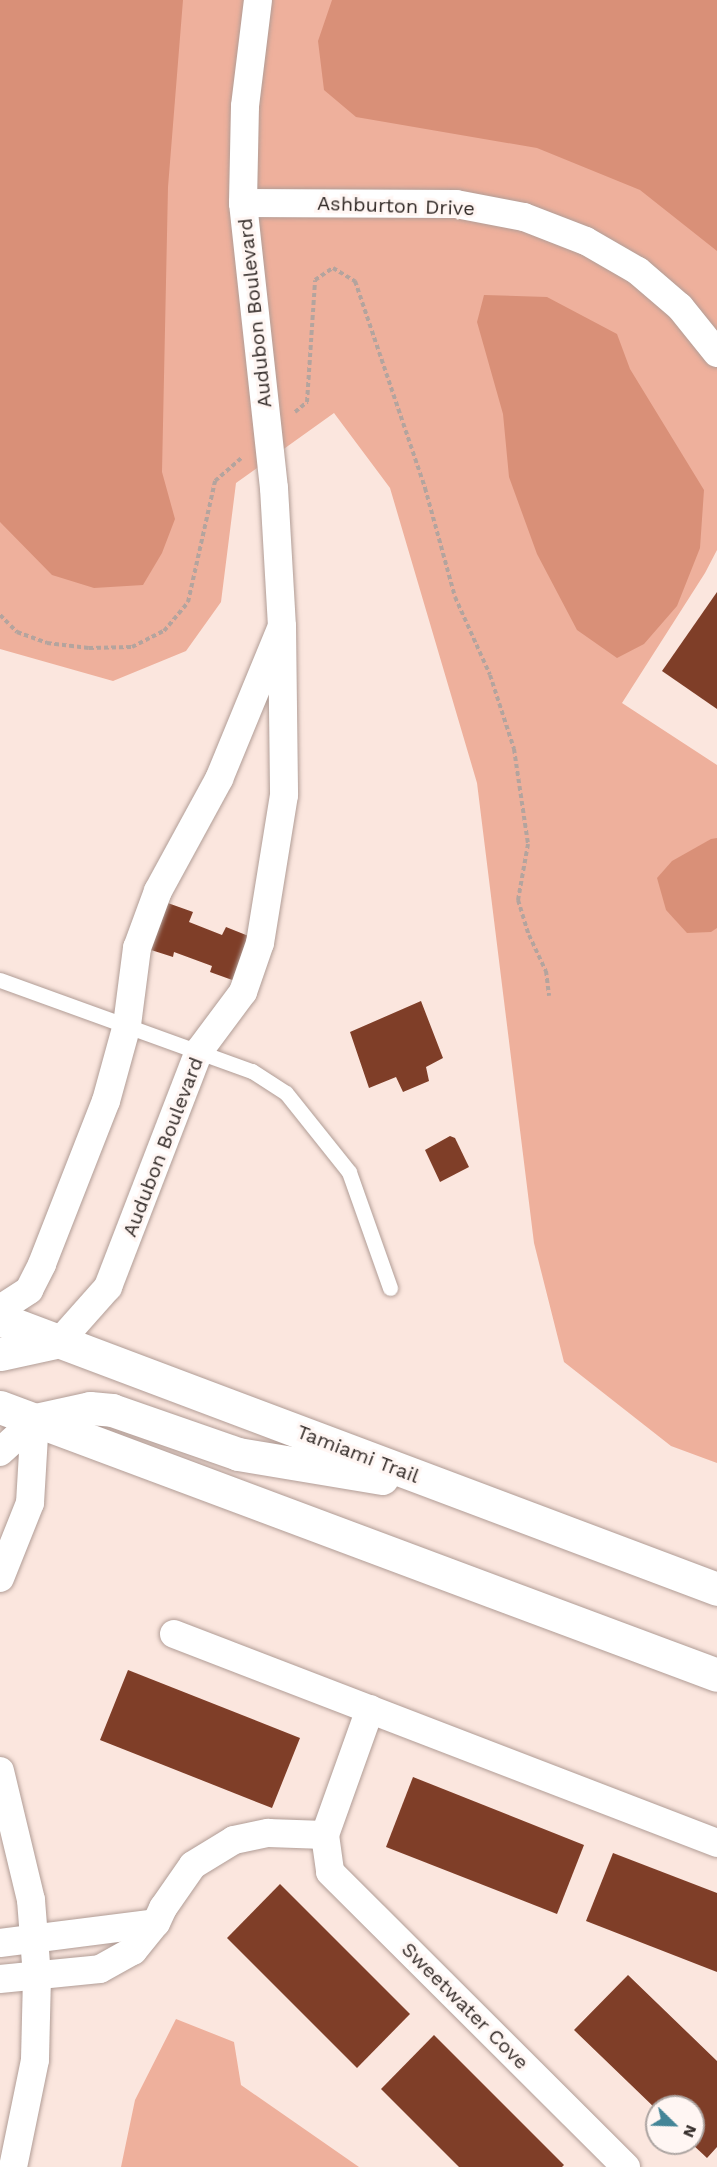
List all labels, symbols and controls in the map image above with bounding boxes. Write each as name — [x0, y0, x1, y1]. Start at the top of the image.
street label: Ashburton Drive — [317, 191, 475, 221]
street label: Audubon Boulevard — [233, 217, 277, 409]
street label: Audubon Boulevard — [118, 1054, 208, 1240]
street label: Tamiami Trail — [293, 1420, 423, 1488]
street label: Sweetwater Cove — [396, 1937, 534, 2075]
north arrow — [645, 2095, 705, 2155]
text: N — [679, 2122, 701, 2141]

